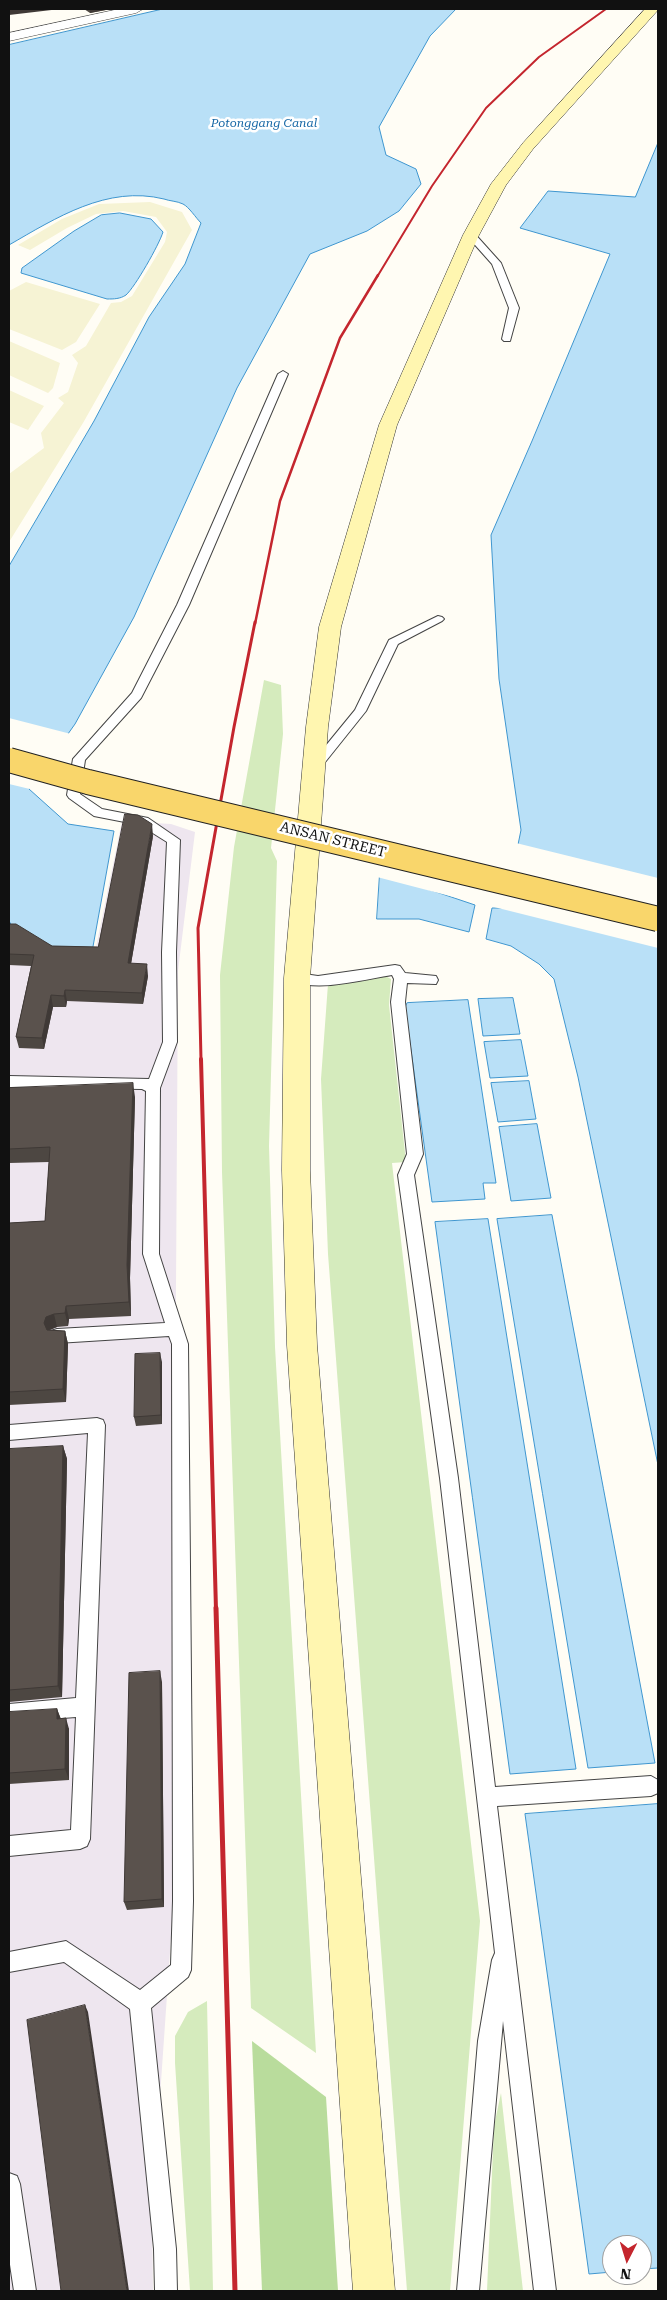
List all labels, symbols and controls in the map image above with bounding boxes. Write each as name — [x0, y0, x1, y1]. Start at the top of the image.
water label: Potonggang Canal — [211, 116, 317, 130]
street label: ANSAN STREET — [278, 819, 388, 861]
north arrow — [602, 2235, 652, 2285]
text: N — [620, 2266, 632, 2282]

